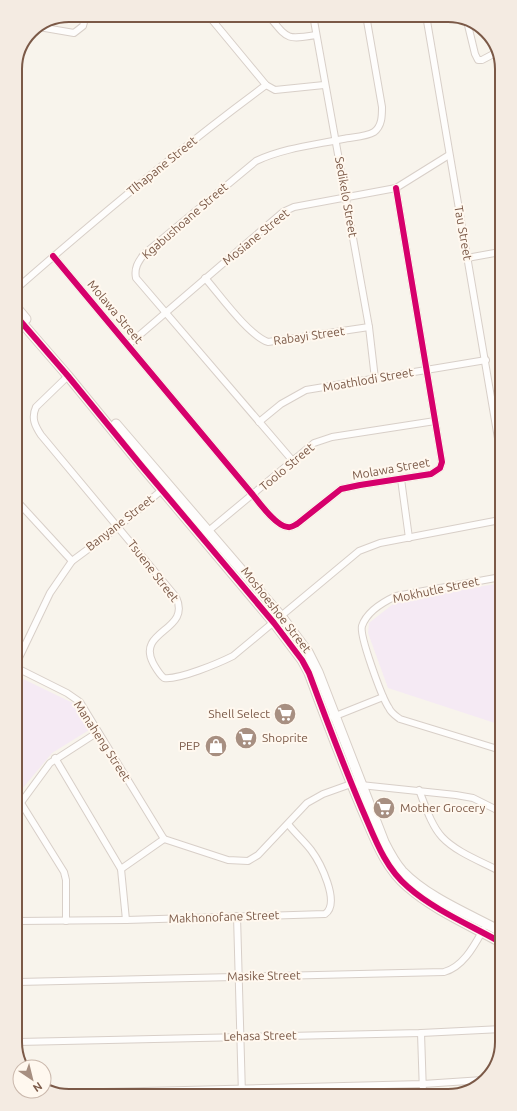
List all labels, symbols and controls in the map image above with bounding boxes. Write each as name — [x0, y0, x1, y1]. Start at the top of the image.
street label: Tlhapane Street — [124, 133, 199, 198]
street label: Sedikelo Street — [333, 156, 360, 239]
street label: Kgabushoane Street — [139, 180, 230, 261]
street label: Tau Street — [452, 204, 475, 262]
street label: Mosiane Street — [220, 206, 292, 267]
street label: Molawa Street — [85, 277, 146, 346]
street label: Rabayi Street — [272, 324, 346, 347]
street label: Moathlodi Street — [322, 365, 414, 394]
street label: Toolo Street — [257, 440, 317, 493]
street label: Molawa Street — [351, 455, 431, 482]
street label: Banyane Street — [83, 492, 156, 553]
street label: Tsuene Street — [125, 537, 182, 604]
street label: Moshoeshoe Street — [239, 564, 314, 655]
street label: Mokhutle Street — [392, 574, 481, 605]
street label: Manaheng Street — [72, 698, 133, 784]
supermarket icon: Shell Select — [272, 701, 298, 727]
place label: Shell Select — [208, 707, 270, 720]
supermarket icon: Shoprite — [233, 725, 259, 751]
place label: Shoprite — [262, 731, 308, 744]
shop icon: PEP — [203, 733, 229, 759]
place label: PEP — [179, 739, 200, 752]
supermarket icon: Mother Grocery — [371, 795, 397, 821]
place label: Mother Grocery — [400, 801, 485, 814]
street label: Makhonofane Street — [168, 908, 280, 925]
street label: Masike Street — [227, 968, 301, 983]
street label: Lehasa Street — [223, 1028, 297, 1043]
north arrow — [12, 1059, 52, 1099]
text: N — [31, 1080, 45, 1094]

